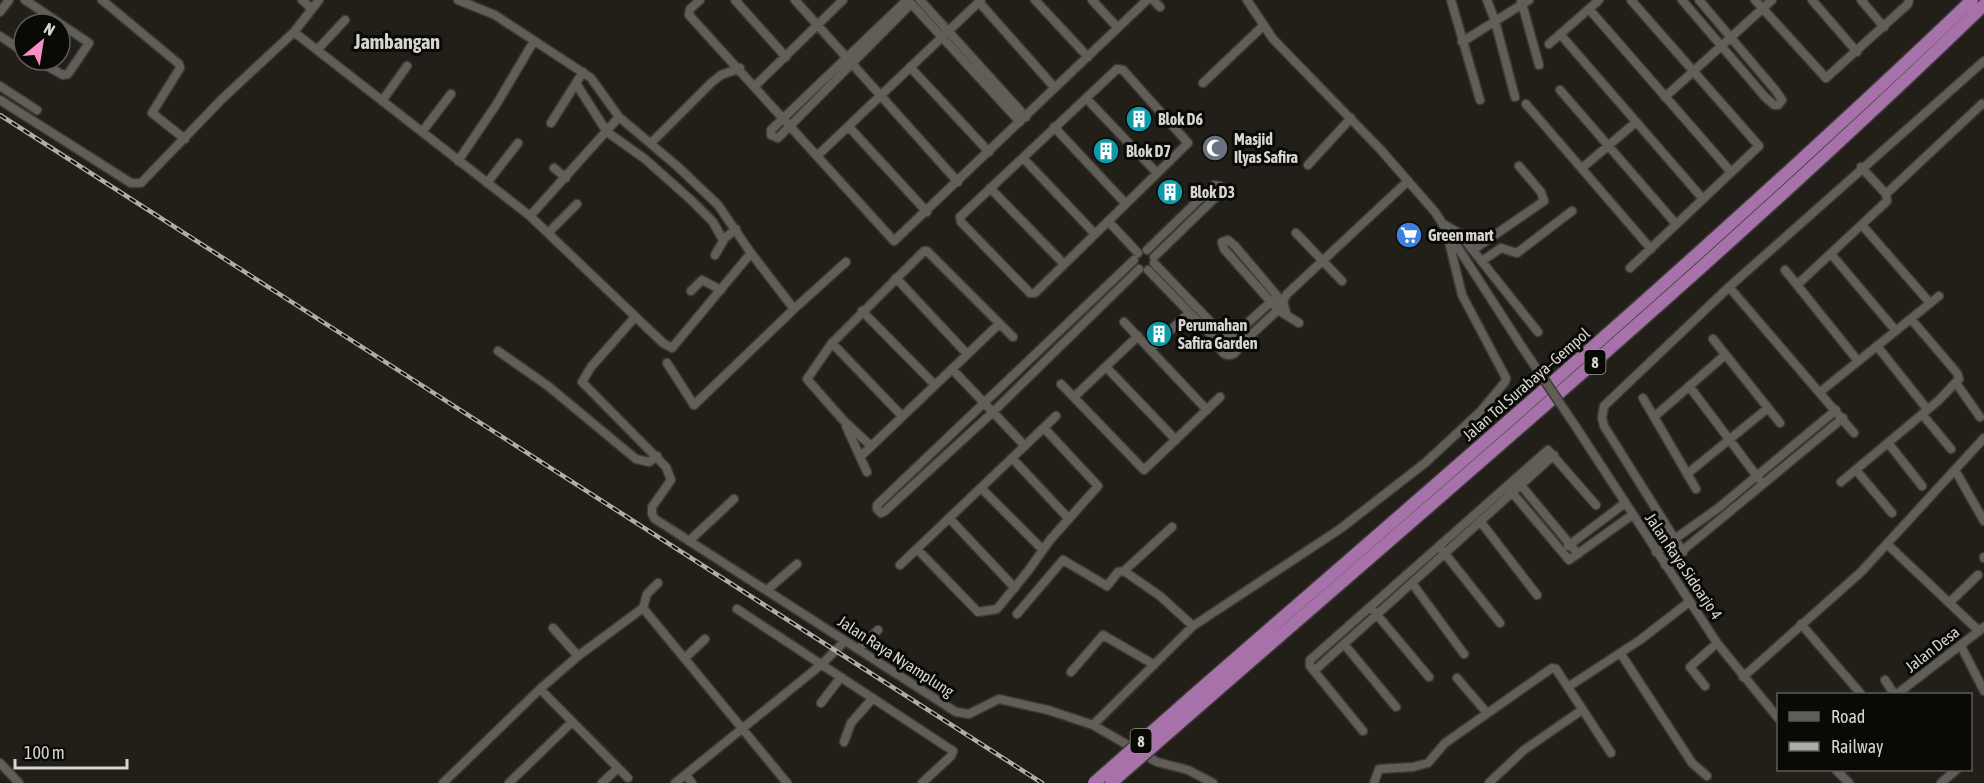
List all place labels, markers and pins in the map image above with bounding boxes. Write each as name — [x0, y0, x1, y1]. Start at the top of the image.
building icon: Blok D6 — [1124, 104, 1154, 134]
place label: Blok D6 — [1158, 110, 1203, 128]
place label: Masjid Ilyas Safira — [1234, 130, 1298, 166]
mosque icon: Masjid Ilyas Safira — [1200, 133, 1230, 163]
building icon: Blok D7 — [1091, 136, 1121, 166]
place label: Blok D7 — [1126, 142, 1171, 160]
building icon: Blok D3 — [1155, 177, 1185, 207]
place label: Blok D3 — [1190, 183, 1235, 201]
supermarket icon: Green mart — [1394, 220, 1424, 250]
place label: Green mart — [1428, 226, 1494, 244]
place label: Perumahan Safira Garden — [1178, 316, 1258, 352]
building icon: Perumahan Safira Garden — [1144, 319, 1174, 349]

